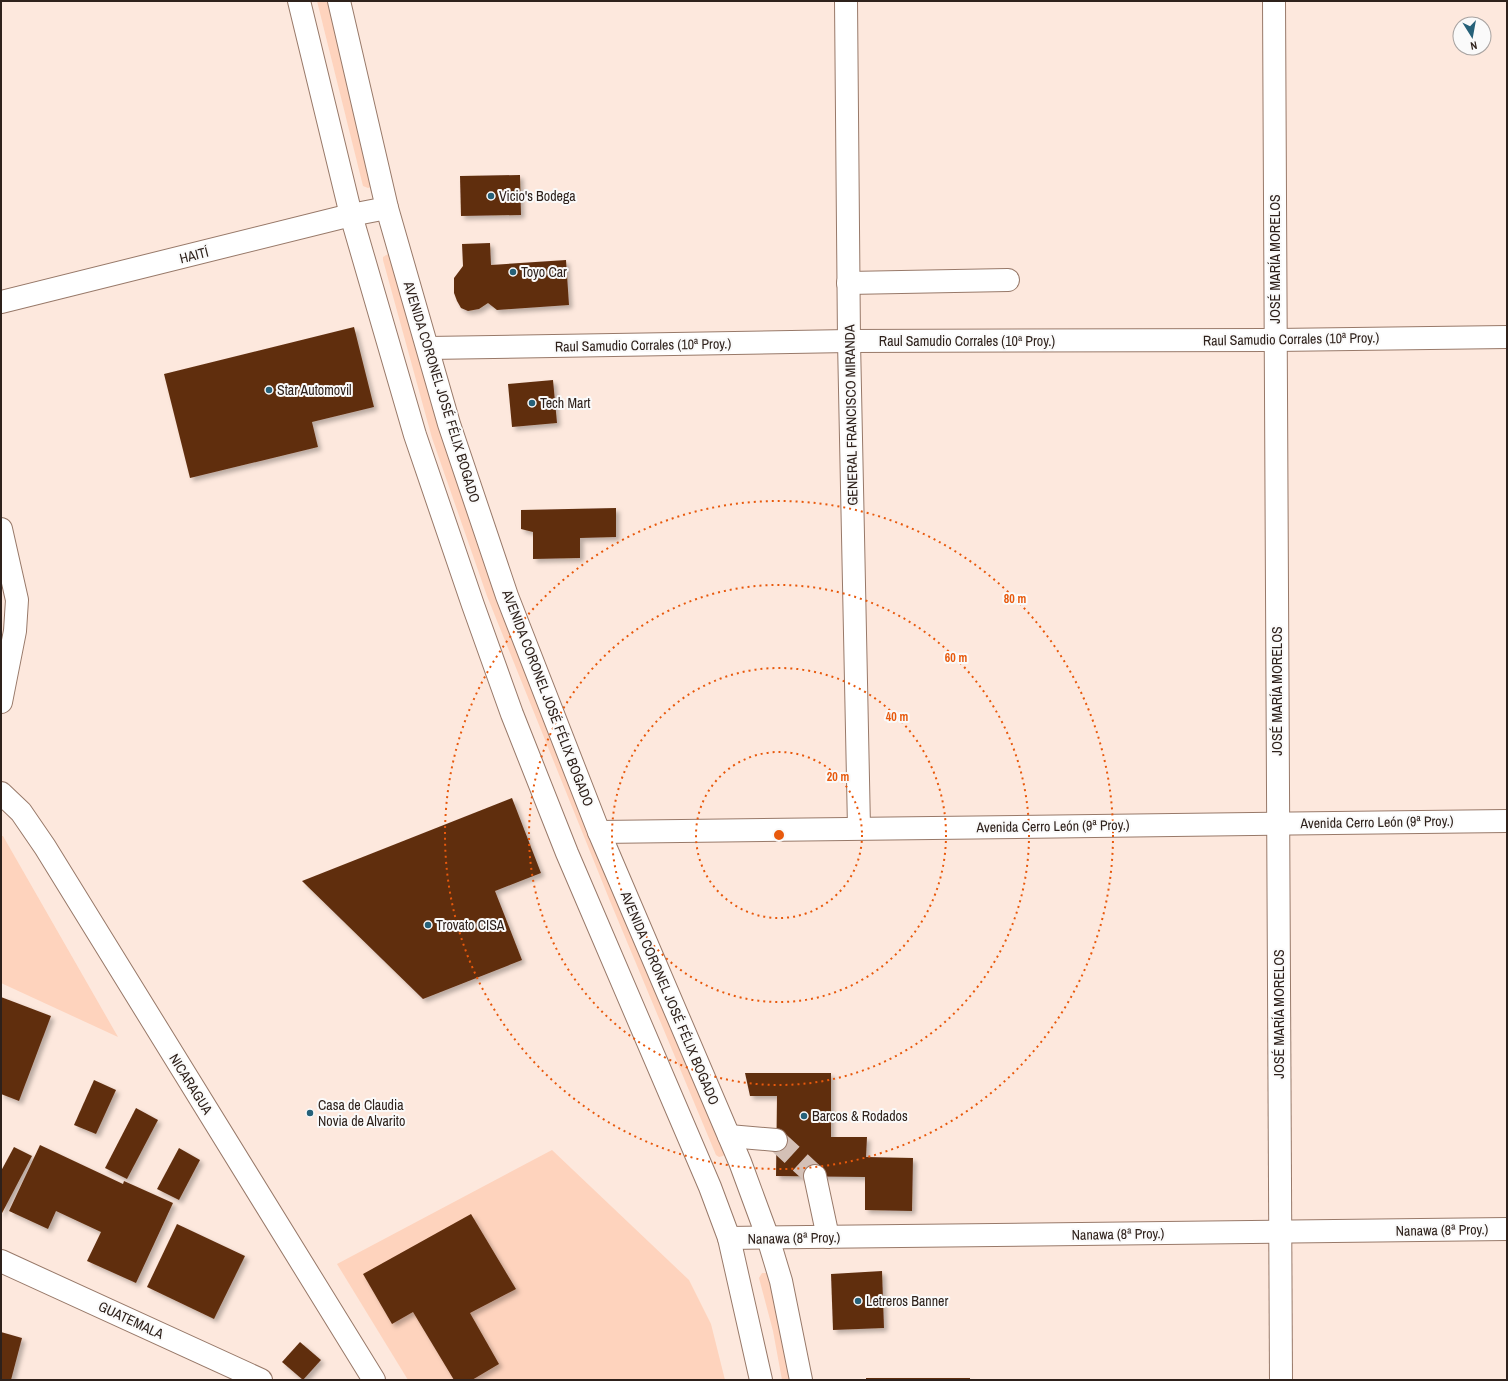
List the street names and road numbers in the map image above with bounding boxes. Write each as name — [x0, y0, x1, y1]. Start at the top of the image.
street label: JOSÉ MARÍA MORELOS — [1266, 194, 1284, 324]
street label: HAITÍ — [178, 243, 211, 267]
street label: AVENIDA CORONEL JOSÉ FÉLIX BOGADO — [399, 278, 484, 505]
street label: GENERAL FRANCISCO MIRANDA — [840, 324, 862, 506]
street label: Raul Samudio Corrales (10ª Proy.) — [1203, 328, 1379, 350]
street label: Raul Samudio Corrales (10ª Proy.) — [879, 332, 1055, 350]
street label: Raul Samudio Corrales (10ª Proy.) — [555, 334, 731, 356]
street label: AVENIDA CORONEL JOSÉ FÉLIX BOGADO — [498, 586, 598, 809]
street label: JOSÉ MARÍA MORELOS — [1268, 626, 1286, 756]
street label: Avenida Cerro León (9ª Proy.) — [1299, 812, 1454, 832]
street label: Avenida Cerro León (9ª Proy.) — [975, 816, 1130, 836]
street label: AVENIDA CORONEL JOSÉ FÉLIX BOGADO — [616, 888, 723, 1108]
street label: JOSÉ MARÍA MORELOS — [1270, 949, 1288, 1079]
street label: NICARAGUA — [165, 1050, 217, 1118]
street label: Nanawa (8ª Proy.) — [1395, 1220, 1489, 1240]
street label: Nanawa (8ª Proy.) — [1071, 1224, 1165, 1244]
street label: Nanawa (8ª Proy.) — [747, 1228, 841, 1248]
street label: GUATEMALA — [95, 1297, 167, 1343]

